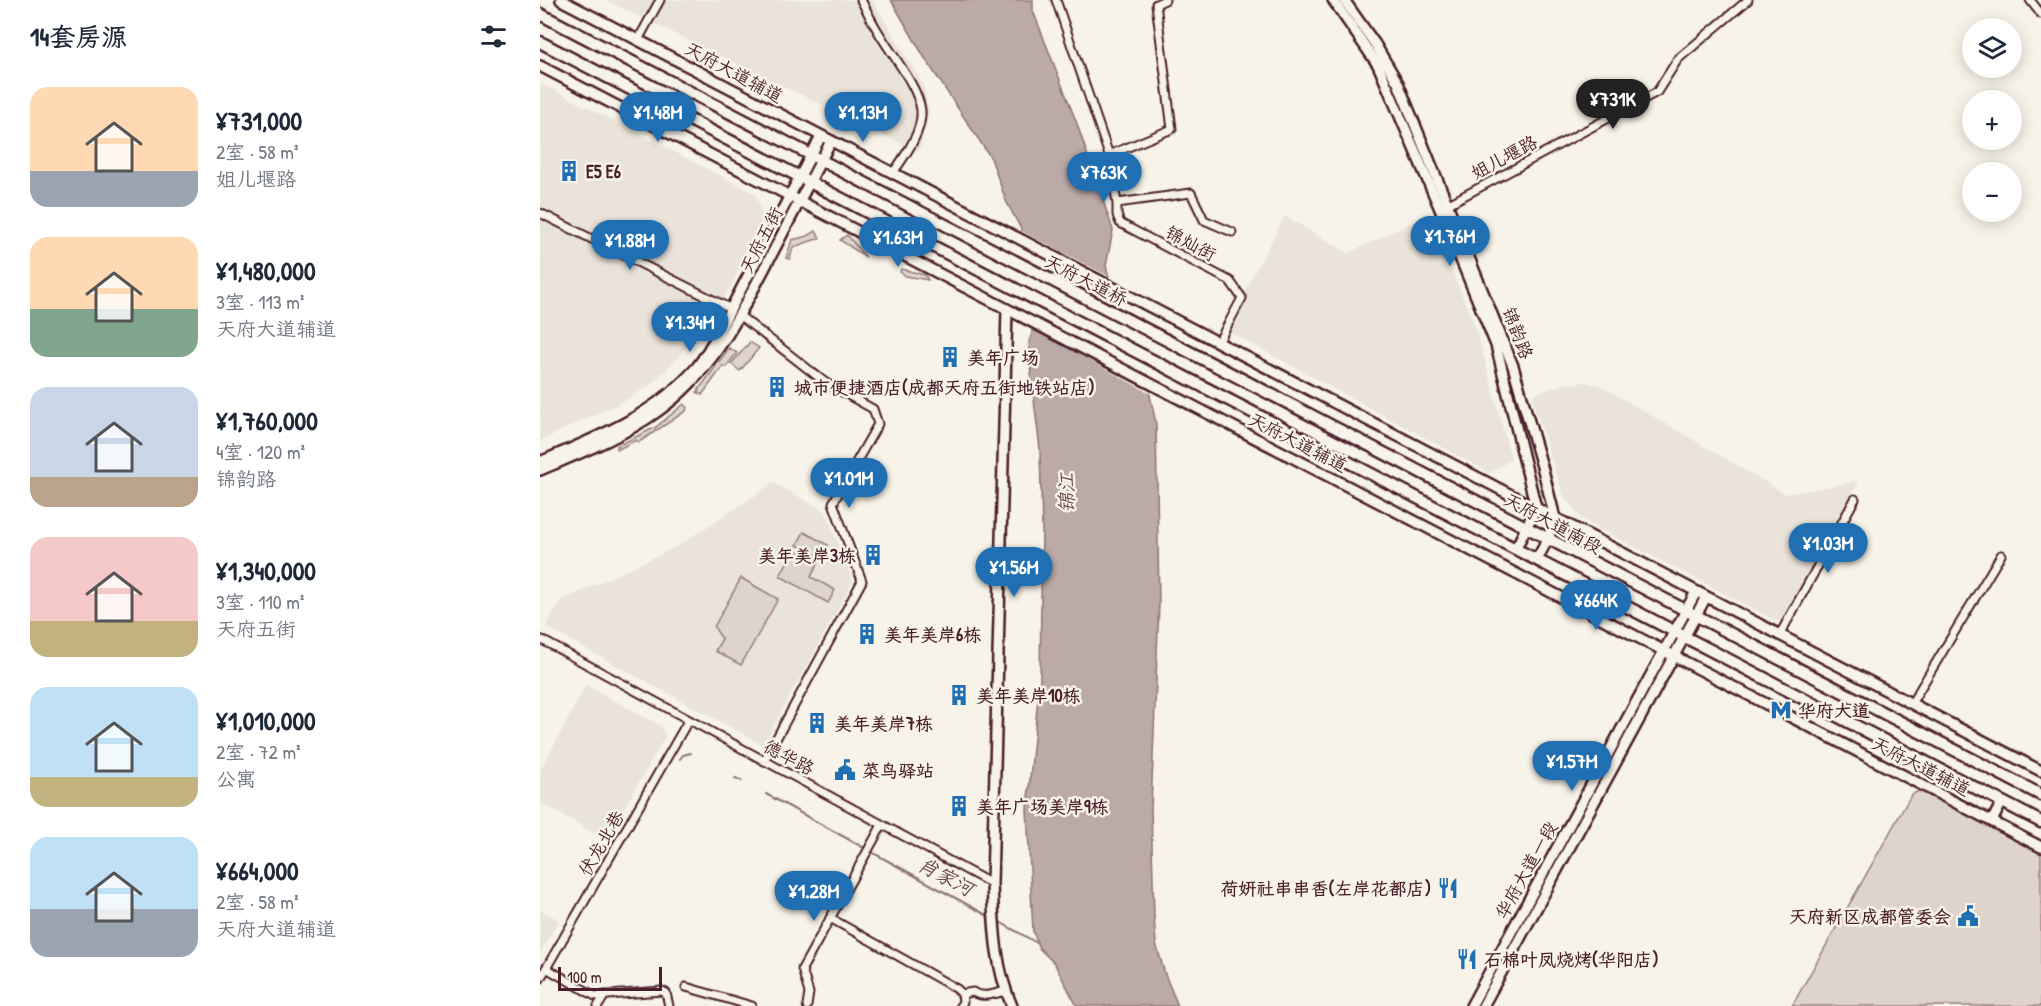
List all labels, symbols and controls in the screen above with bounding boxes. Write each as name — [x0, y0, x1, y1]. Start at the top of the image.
map controls — [1962, 18, 2022, 222]
button: layers — [1962, 18, 2022, 78]
text: 14套房源 — [30, 19, 127, 54]
icon: filters — [477, 20, 510, 53]
street label: 天府大道辅道 — [680, 36, 788, 108]
pin: ¥731K — [1571, 79, 1655, 130]
text: ¥731K — [1590, 85, 1636, 112]
button: + — [1962, 90, 2022, 150]
pin: ¥1.48M — [609, 92, 707, 143]
pin: ¥1.13M — [814, 92, 912, 143]
text: ¥1.48M — [634, 98, 682, 125]
text: ¥1.13M — [839, 98, 887, 125]
text: ¥731,000 — [216, 103, 302, 138]
icon: home — [78, 111, 150, 183]
street label: 姐儿堰路 — [1466, 129, 1542, 185]
text: 2室 · 58 m² — [216, 138, 298, 165]
pin: ¥763K — [1062, 152, 1146, 203]
text: ¥763K — [1081, 158, 1127, 185]
building icon: E5 E6 — [557, 159, 581, 183]
place label: E5 E6 — [586, 159, 621, 184]
button: − — [1962, 162, 2022, 222]
text: 姐儿堰路 — [216, 165, 296, 192]
street label: 天府五街 — [734, 202, 788, 278]
pin: ¥1.76M — [1401, 216, 1499, 267]
pin: ¥1.63M — [849, 217, 947, 268]
street label: 锦灿街 — [1161, 219, 1221, 267]
pin: ¥1.88M — [581, 220, 679, 271]
text: ¥1.76M — [1425, 222, 1475, 249]
text: ¥1.63M — [873, 223, 923, 250]
text: ¥1.88M — [605, 226, 655, 253]
street label: 天府大道桥 — [1040, 248, 1132, 312]
text: ¥1,480,000 — [216, 253, 316, 288]
icon: home — [78, 261, 150, 333]
text: 3室 · 113 m² — [216, 288, 304, 315]
pin: ¥1.34M — [641, 302, 739, 353]
street label: 锦韵路 — [1497, 303, 1539, 363]
text: ¥1.34M — [665, 308, 715, 335]
text: 天府大道辅道 — [216, 315, 336, 342]
building icon: 美年广场 — [938, 345, 962, 369]
place label: 美年广场 — [967, 345, 1039, 370]
building icon: 城市便捷酒店(成都天府五街地铁站店) — [765, 375, 789, 399]
place label: 城市便捷酒店(成都天府五街地铁站店) — [794, 375, 1095, 400]
text: ¥1,760,000 — [216, 403, 318, 438]
street label: 天府大道辅道 — [1244, 406, 1352, 478]
icon: home — [78, 411, 150, 483]
text: 4室 · 120 m² — [216, 438, 305, 465]
pin: ¥1.01M — [800, 458, 898, 509]
text: ¥1.01M — [825, 464, 873, 491]
text: 锦韵路 — [216, 465, 276, 492]
water label: 锦江 — [1052, 472, 1080, 513]
street label: 天府大道南段 — [1499, 487, 1607, 559]
pin: ¥1.03M — [1779, 523, 1877, 574]
text: ¥1.03M — [1803, 529, 1853, 556]
place label: 美年美岸3栋 — [758, 543, 856, 568]
building icon: 美年美岸3栋 — [861, 543, 885, 567]
pin: ¥1.56M — [965, 547, 1063, 598]
text: ¥1,340,000 — [216, 553, 316, 588]
text: ¥1.56M — [989, 553, 1039, 580]
icon: home — [78, 561, 150, 633]
pin: ¥664K — [1554, 580, 1638, 631]
text: ¥664K — [1574, 586, 1618, 613]
text: 3室 · 110 m² — [216, 588, 304, 615]
text: 天府五街 — [216, 615, 296, 642]
building icon: 美年美岸6栋 — [855, 622, 879, 646]
place label: 美年美岸6栋 — [884, 622, 981, 647]
building icon: 美年美岸10栋 — [947, 683, 971, 707]
place label: 美年美岸10栋 — [976, 683, 1081, 708]
metro station icon: 华府大道 — [1769, 698, 1793, 722]
place label: 华府大道 — [1798, 698, 1870, 723]
text: ¥1,010,000 — [216, 703, 316, 738]
icon: home — [78, 711, 150, 783]
building icon: 美年美岸7栋 — [805, 711, 829, 735]
place label: 美年美岸7栋 — [834, 711, 933, 736]
street label: 天府大道辅道 — [1867, 730, 1975, 802]
street label: 德华路 — [759, 733, 819, 781]
text: 2室 · 72 m² — [216, 738, 301, 765]
pin: ¥1.57M — [1523, 741, 1621, 792]
text: ¥1.57M — [1546, 747, 1598, 774]
public building icon: 菜鸟驿站 — [833, 758, 857, 782]
place label: 菜鸟驿站 — [862, 758, 934, 783]
text: 公寓 — [216, 765, 256, 792]
building icon: 美年广场美岸9栋 — [947, 794, 971, 818]
place label: 美年广场美岸9栋 — [976, 794, 1109, 819]
street label: 伏龙北巷 — [572, 806, 630, 880]
street label: 华府大道一段 — [1489, 817, 1563, 923]
water label: 肖家河 — [913, 850, 981, 903]
text: ¥664,000 — [216, 853, 299, 888]
icon: home — [78, 861, 150, 933]
pin: ¥1.28M — [765, 871, 863, 922]
place label: 荷妍社串串香(左岸花都店) — [1220, 876, 1431, 901]
restaurant icon: 荷妍社串串香(左岸花都店) — [1436, 876, 1460, 900]
text: ¥1.28M — [789, 877, 839, 904]
text: 2室 · 58 m² — [216, 888, 298, 915]
place label: 天府新区成都管委会 — [1789, 904, 1951, 929]
public building icon: 天府新区成都管委会 — [1956, 904, 1980, 928]
text: 天府大道辅道 — [216, 915, 336, 942]
restaurant icon: 石棉叶凤烧烤(华阳店) — [1455, 947, 1479, 971]
place label: 石棉叶凤烧烤(华阳店) — [1484, 947, 1659, 972]
scale bar — [558, 964, 662, 992]
text: 100 m — [567, 966, 602, 988]

